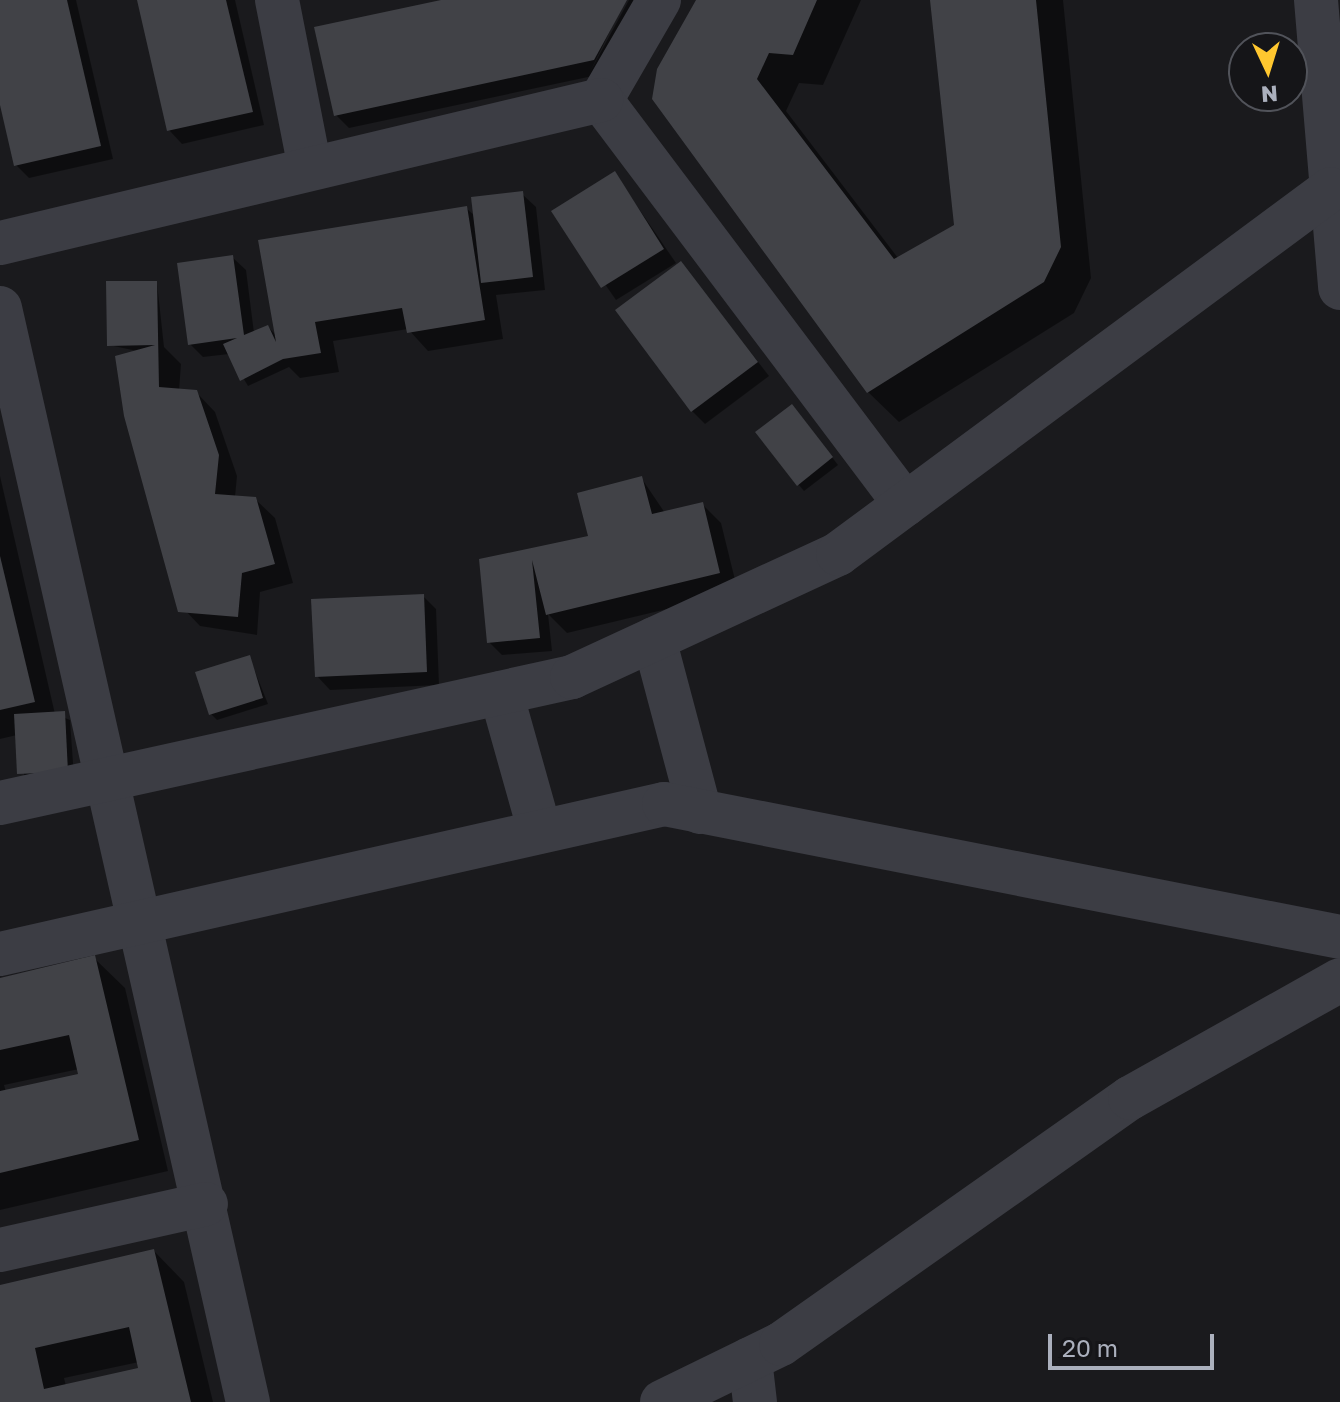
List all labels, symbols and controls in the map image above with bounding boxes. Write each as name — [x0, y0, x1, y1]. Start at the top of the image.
north arrow — [1228, 32, 1308, 112]
text: N — [1260, 80, 1279, 108]
scale bar — [1052, 1318, 1218, 1368]
text: 20 m — [1062, 1333, 1118, 1362]

